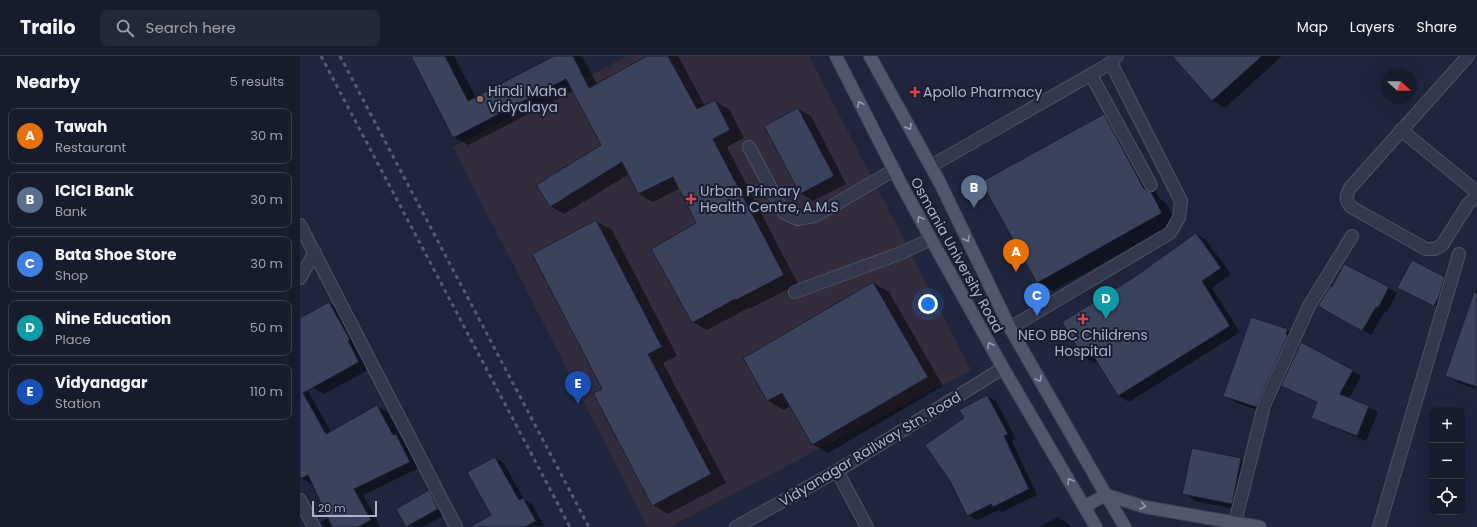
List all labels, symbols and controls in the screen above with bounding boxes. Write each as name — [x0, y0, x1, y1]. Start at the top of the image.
search box — [100, 10, 380, 46]
text: Trailo — [20, 14, 76, 41]
icon: search — [114, 17, 136, 39]
text: Search here — [146, 17, 236, 38]
text: Map — [1297, 17, 1328, 37]
text: Layers — [1350, 17, 1394, 37]
text: Share — [1416, 17, 1457, 37]
north arrow — [1381, 68, 1417, 104]
text: Nearby — [16, 70, 80, 94]
text: 5 results — [230, 72, 284, 91]
place label: Hindi Maha Vidyalaya — [488, 81, 567, 117]
place label: Apollo Pharmacy — [923, 82, 1043, 102]
marker: Apollo Pharmacy — [910, 87, 920, 97]
marker: Hindi Maha Vidyalaya — [475, 94, 485, 104]
one-way arrow — [857, 100, 865, 108]
text: Tawah — [55, 116, 107, 137]
one-way arrow — [905, 123, 912, 130]
text: A — [25, 126, 35, 145]
text: 30 m — [250, 126, 283, 145]
text: Restaurant — [55, 138, 126, 157]
street label: Osmania University Road — [906, 173, 1008, 337]
pin: B — [961, 175, 987, 208]
text: ICICI Bank — [55, 180, 134, 201]
place label: Urban Primary Health Centre, A.M.S — [700, 181, 839, 217]
text: B — [26, 190, 34, 209]
text: 30 m — [250, 190, 283, 209]
marker: Urban Primary Health Centre, A.M.S — [685, 193, 697, 205]
text: Bank — [55, 202, 87, 221]
one-way arrow — [918, 216, 925, 223]
one-way arrow — [962, 234, 970, 242]
pin: A — [1003, 239, 1029, 272]
text: Bata Shoe Store — [55, 244, 176, 265]
text: C — [25, 254, 35, 273]
text: 30 m — [250, 254, 283, 273]
text: Shop — [55, 266, 88, 285]
pin: C — [1024, 283, 1050, 316]
pin: D — [1093, 286, 1119, 319]
your location — [918, 294, 938, 314]
text: Nine Education — [55, 308, 171, 329]
marker: NEO BBC Childrens Hospital — [1077, 313, 1089, 325]
text: D — [25, 318, 35, 337]
text: 50 m — [250, 318, 283, 337]
place label: NEO BBC Childrens Hospital — [1018, 325, 1148, 361]
text: Place — [55, 330, 90, 349]
one-way arrow — [987, 342, 995, 349]
pin: E — [565, 371, 591, 404]
text: Vidyanagar — [55, 372, 147, 393]
one-way arrow — [1035, 375, 1042, 382]
text: E — [26, 382, 34, 401]
text: 110 m — [250, 382, 283, 401]
street label: Vidyanagar Railway Stn. Road — [775, 387, 965, 511]
text: Station — [55, 394, 101, 413]
map controls — [1429, 407, 1465, 515]
button: + — [1429, 407, 1465, 443]
button: − — [1429, 443, 1465, 479]
one-way arrow — [1068, 478, 1075, 485]
button: locate — [1429, 479, 1465, 515]
scale bar — [312, 499, 377, 518]
text: 20 m — [318, 500, 346, 516]
one-way arrow — [1140, 501, 1147, 509]

